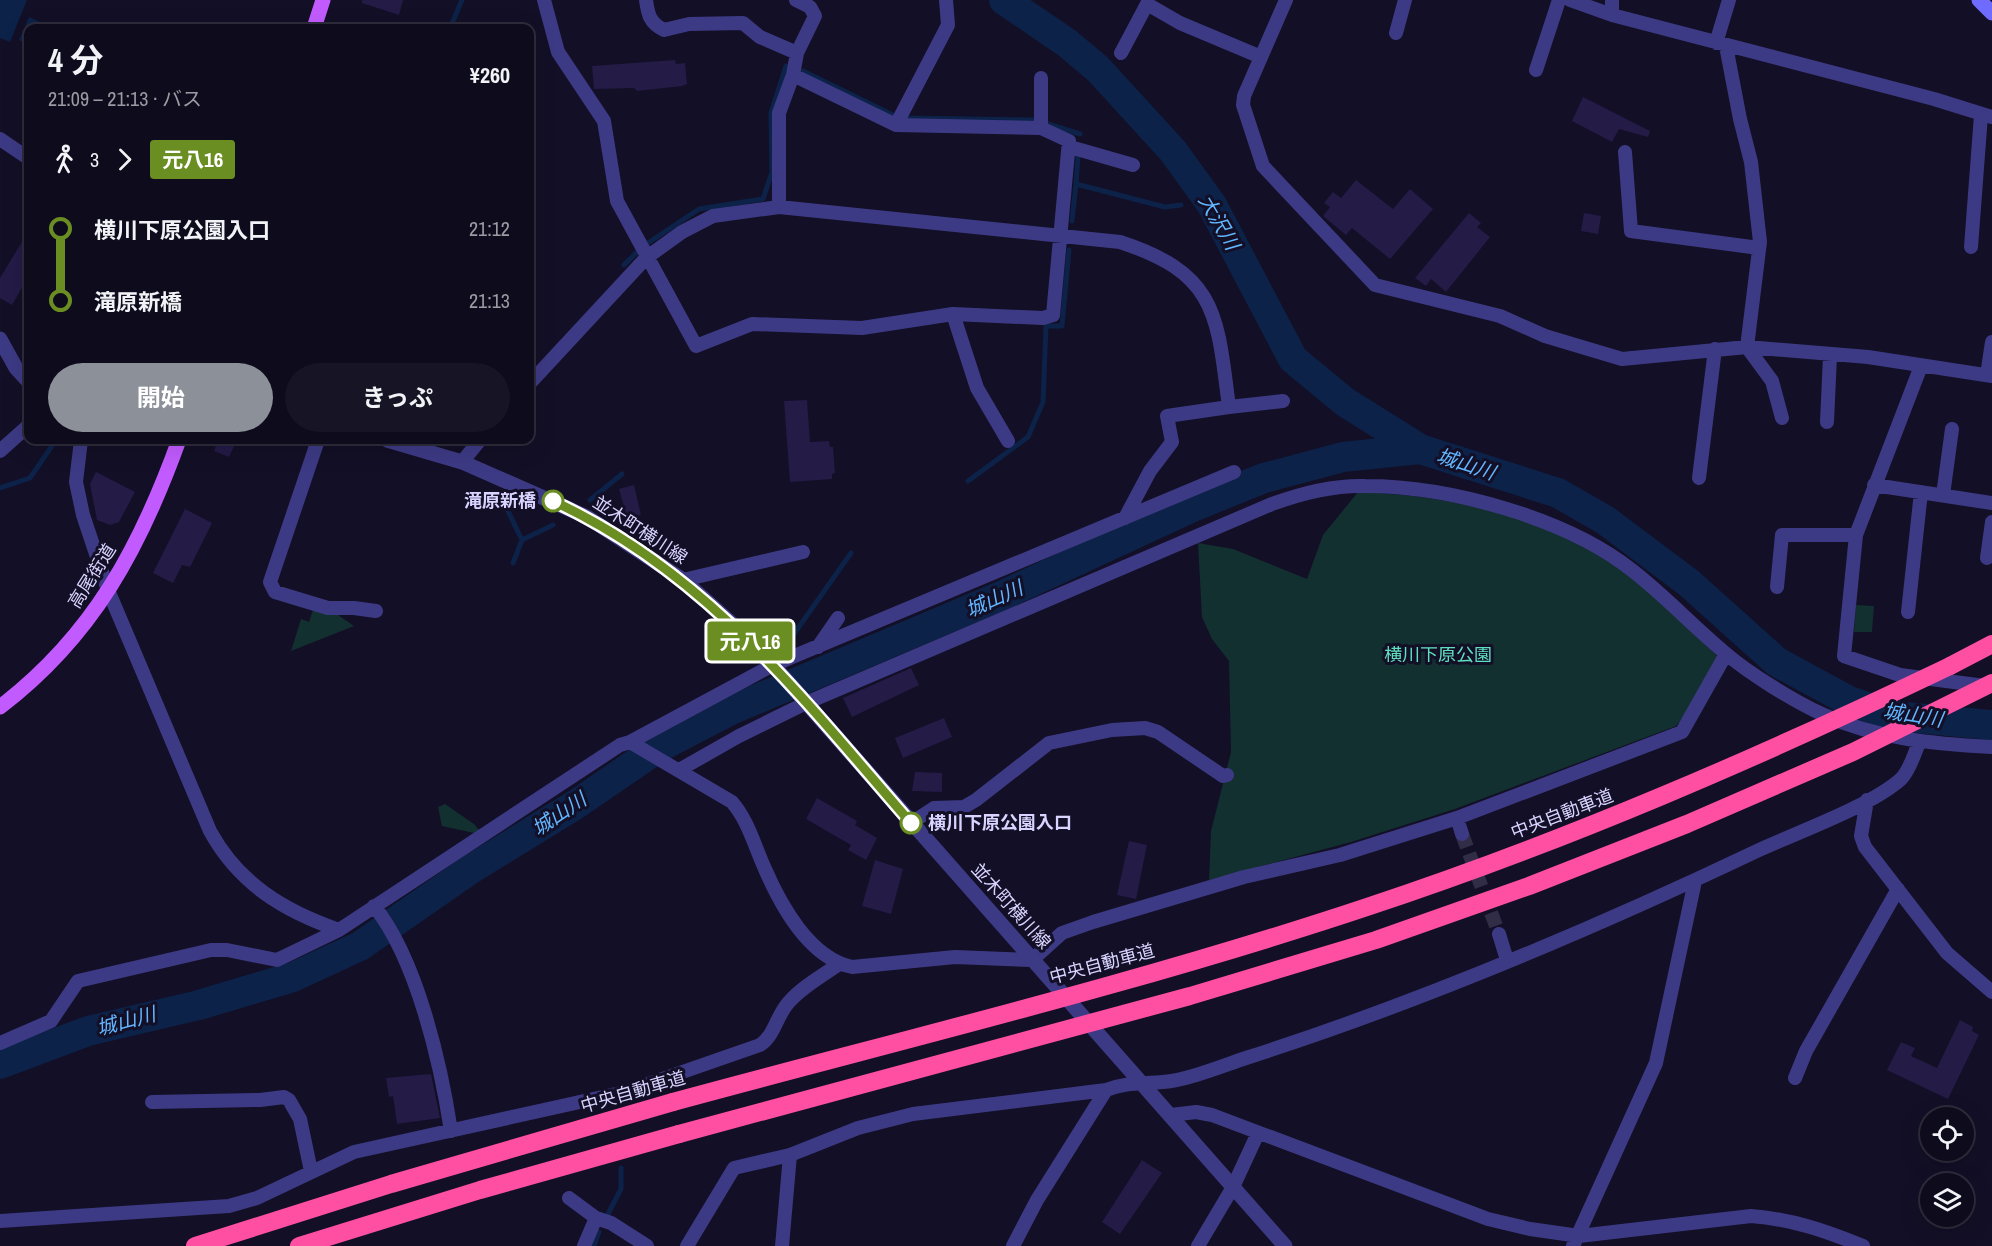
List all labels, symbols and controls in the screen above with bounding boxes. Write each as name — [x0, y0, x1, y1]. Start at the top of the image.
text: 4 分 — [48, 38, 104, 82]
text: ¥260 — [470, 60, 510, 90]
text: 21:09 – 21:13 · バス — [48, 85, 202, 112]
icon: walk — [48, 143, 81, 176]
icon: forward — [108, 143, 141, 176]
text: 元八16 — [162, 145, 223, 174]
text: 3 — [90, 146, 99, 173]
water label: 大沢川 — [1193, 189, 1247, 256]
text: 横川下原公園入口 — [94, 215, 270, 245]
text: 21:12 — [469, 215, 510, 242]
text: 滝原新橋 — [94, 287, 182, 317]
text: 21:13 — [469, 287, 510, 314]
button: 開始 — [48, 363, 273, 432]
button: きっぷ — [285, 363, 510, 432]
water label: 城山川 — [1433, 441, 1501, 486]
place label: 滝原新橋 — [464, 488, 536, 513]
marker: 滝原新橋 — [542, 490, 564, 512]
street label: 並木町横川線 — [588, 490, 692, 569]
street label: 高尾街道 — [62, 539, 121, 613]
water label: 城山川 — [961, 573, 1029, 623]
line badge: 元八16 — [708, 622, 792, 660]
text: 元八16 — [719, 627, 781, 656]
park label: 横川下原公園 — [1384, 642, 1492, 667]
water label: 城山川 — [1881, 696, 1947, 733]
street label: 中央自動車道 — [1507, 783, 1617, 845]
water label: 城山川 — [526, 784, 593, 842]
place label: 横川下原公園入口 — [928, 810, 1072, 835]
marker: 横川下原公園入口 — [900, 812, 922, 834]
street label: 並木町横川線 — [966, 857, 1057, 954]
street label: 中央自動車道 — [1046, 937, 1157, 990]
water label: 城山川 — [93, 999, 160, 1041]
street label: 中央自動車道 — [578, 1065, 688, 1118]
map controls — [1920, 1107, 1974, 1227]
button: locate — [1920, 1107, 1974, 1161]
button: layers — [1920, 1173, 1974, 1227]

